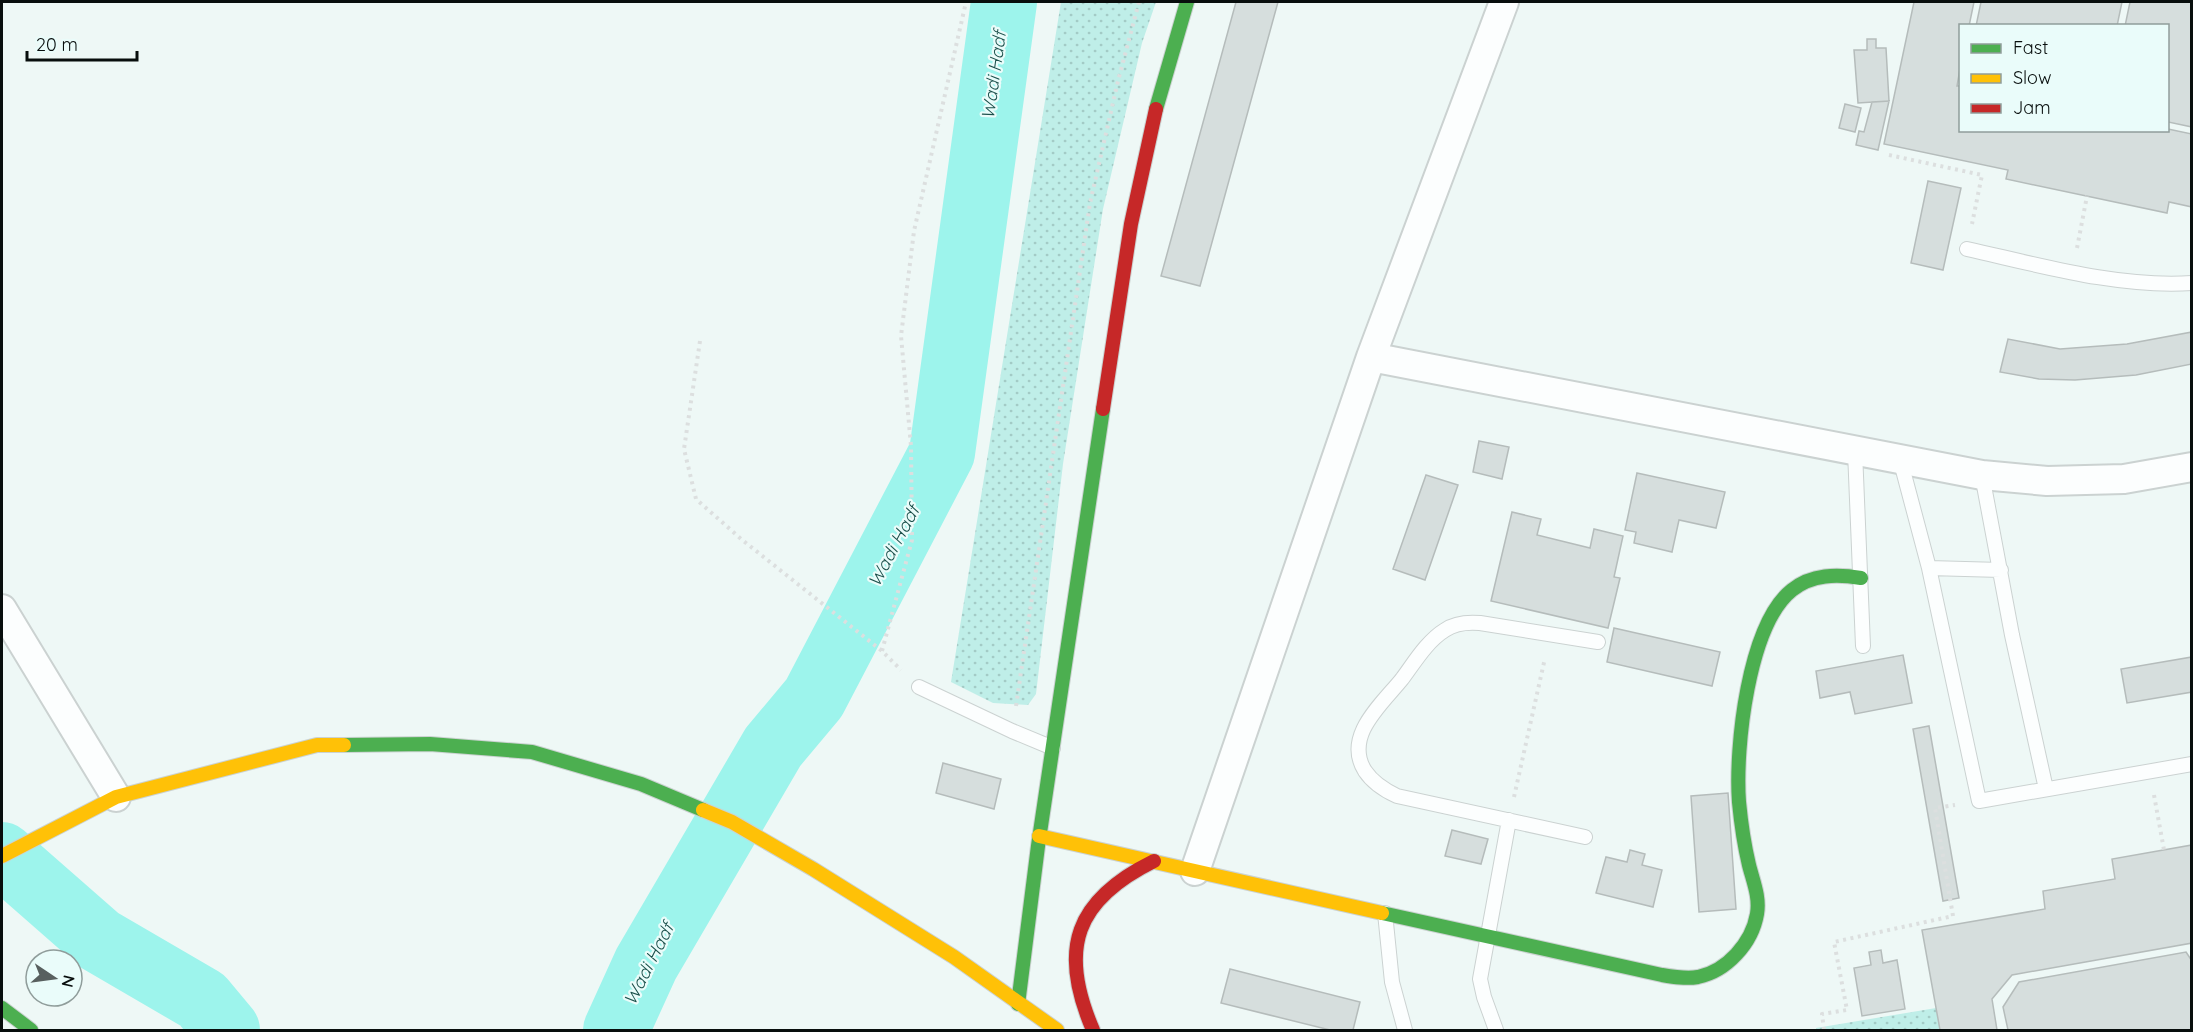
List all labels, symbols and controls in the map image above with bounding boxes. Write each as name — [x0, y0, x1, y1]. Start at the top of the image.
scale bar — [27, 24, 136, 62]
legend — [1959, 24, 2169, 132]
water label: Wadi Hadf — [976, 26, 1012, 121]
text: 20 m — [36, 33, 78, 56]
text: Fast — [2013, 36, 2048, 59]
text: Slow — [2013, 66, 2051, 89]
text: Jam — [2013, 96, 2051, 119]
water label: Wadi Hadf — [862, 498, 926, 590]
water label: Wadi Hadf — [618, 916, 681, 1009]
north arrow — [24, 948, 84, 1008]
text: N — [58, 973, 80, 989]

